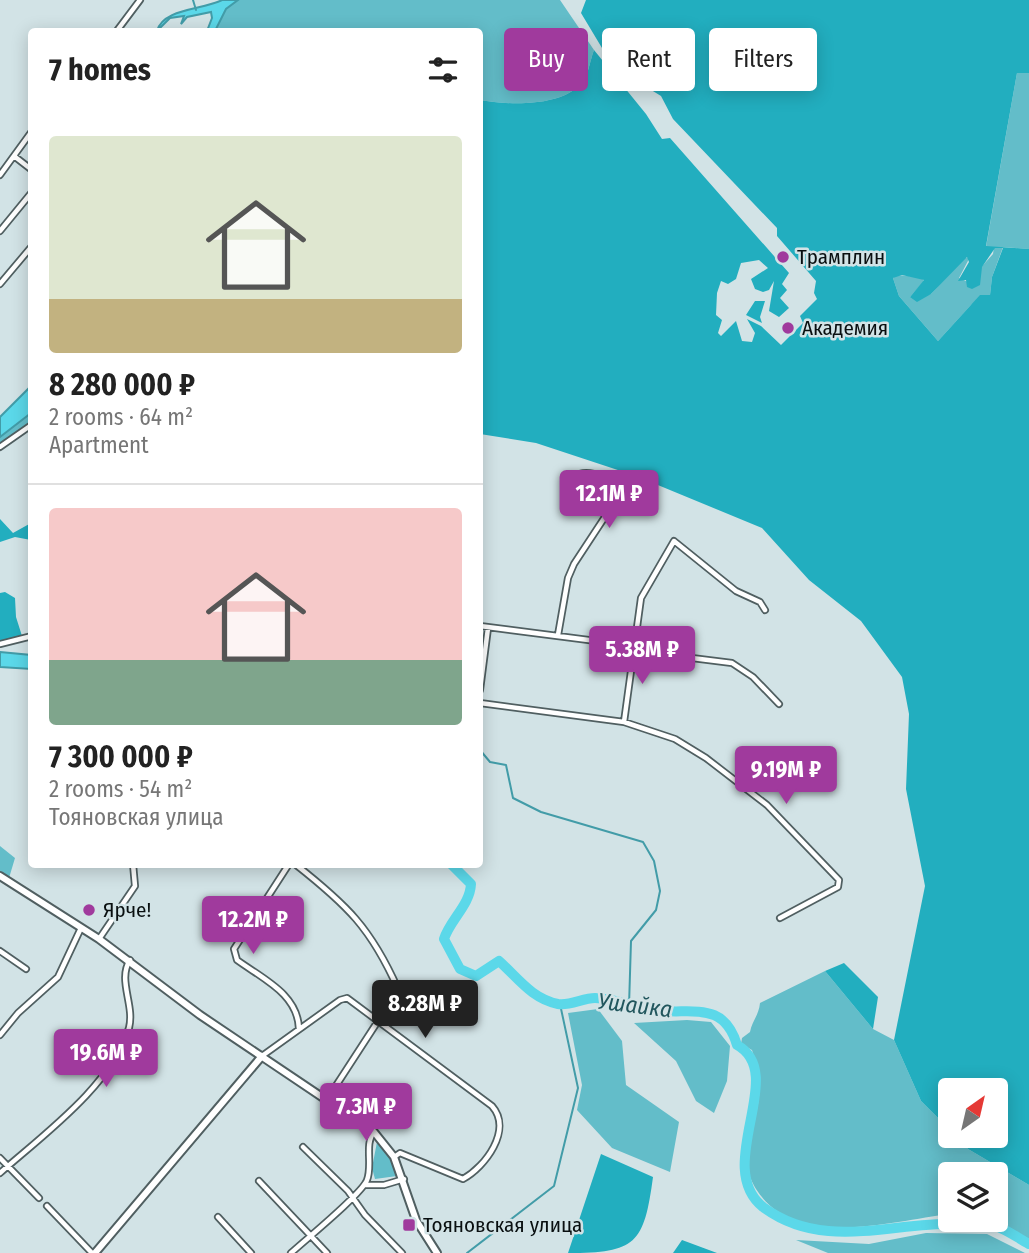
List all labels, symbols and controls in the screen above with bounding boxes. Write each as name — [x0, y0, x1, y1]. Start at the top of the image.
chip: Buy — [504, 28, 588, 91]
chip: Rent — [602, 28, 695, 91]
chip: Filters — [709, 28, 817, 91]
icon: filters — [424, 51, 462, 89]
text: 7 homes — [49, 52, 151, 88]
icon: home — [193, 182, 319, 308]
place label: Трамплин — [797, 244, 885, 270]
marker: Трамплин — [775, 249, 791, 265]
place label: Академия — [802, 315, 888, 341]
marker: Академия — [780, 320, 796, 336]
text: 8 280 000 ₽ — [49, 367, 195, 403]
text: 2 rooms · 64 m² — [49, 403, 193, 431]
text: Apartment — [49, 431, 149, 459]
pin: 12.1M ₽ — [544, 470, 674, 530]
text: 12.1M ₽ — [576, 479, 642, 507]
icon: home — [193, 554, 319, 680]
pin: 5.38M ₽ — [577, 626, 707, 686]
text: 5.38M ₽ — [605, 635, 679, 663]
text: 7 300 000 ₽ — [49, 739, 193, 775]
pin: 9.19M ₽ — [721, 746, 851, 806]
text: 9.19M ₽ — [751, 755, 821, 783]
text: 2 rooms · 54 m² — [49, 775, 192, 803]
text: Тояновская улица — [49, 803, 223, 831]
place label: Ярче! — [103, 897, 151, 923]
pin: 12.2M ₽ — [188, 897, 318, 956]
marker: Ярче! — [81, 902, 97, 918]
text: 12.2M ₽ — [218, 905, 288, 933]
pin: 8.28M ₽ — [360, 981, 490, 1040]
water label: Ушайка — [596, 987, 674, 1023]
text: 8.28M ₽ — [388, 989, 462, 1017]
pin: 19.6M ₽ — [41, 1030, 171, 1089]
text: 19.6M ₽ — [70, 1038, 142, 1066]
north arrow — [938, 1078, 1008, 1148]
map controls — [938, 1078, 1008, 1232]
pin: 7.3M ₽ — [309, 1084, 423, 1143]
text: 7.3M ₽ — [336, 1092, 396, 1120]
button: layers — [938, 1162, 1008, 1232]
place label: Тояновская улица — [423, 1212, 582, 1238]
marker: Тояновская улица — [401, 1217, 417, 1233]

